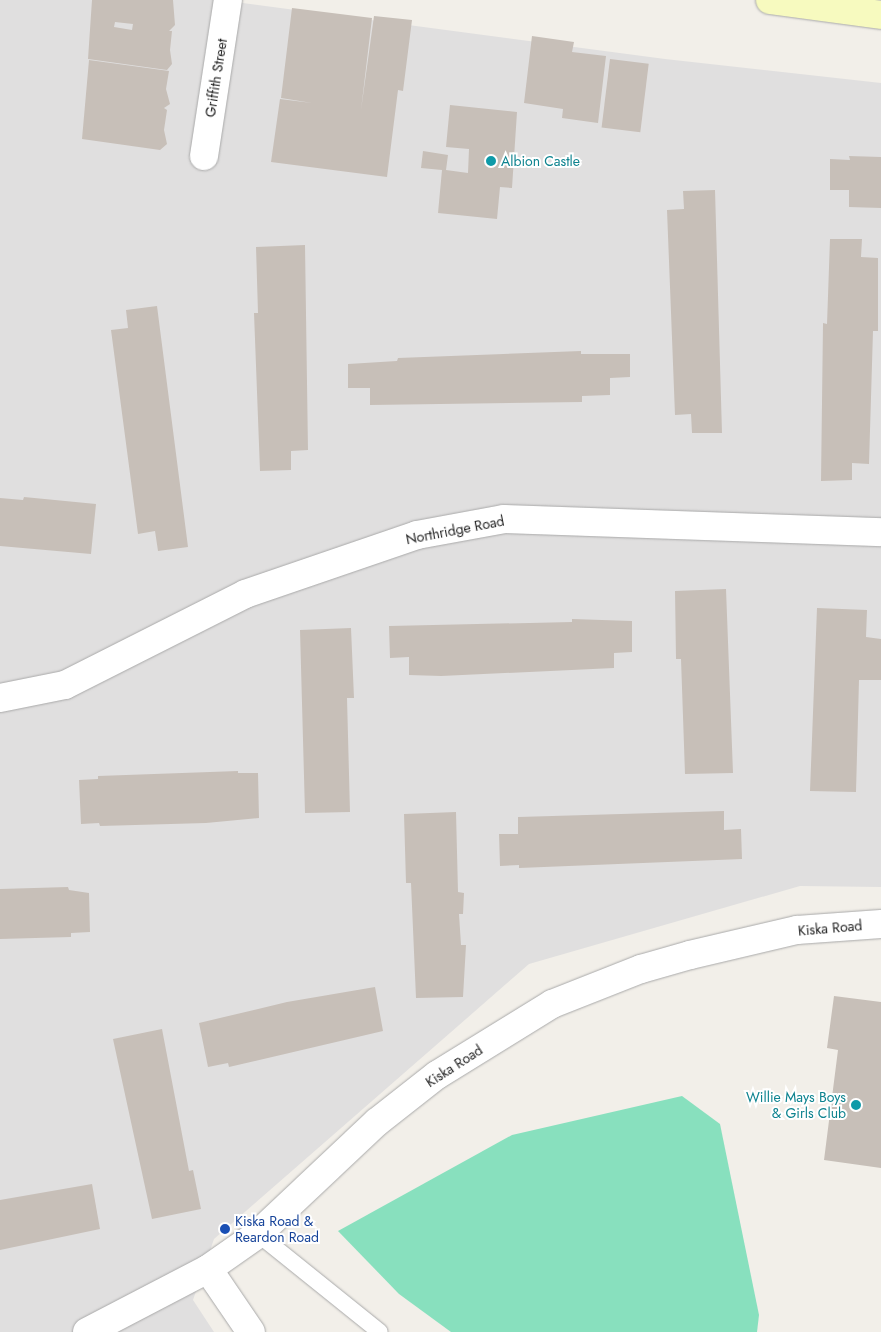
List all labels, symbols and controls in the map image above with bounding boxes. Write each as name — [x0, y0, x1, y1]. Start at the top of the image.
street label: Griffith Street — [202, 38, 230, 118]
place label: Albion Castle — [501, 153, 580, 169]
marker: Albion Castle — [485, 155, 497, 167]
street label: Northridge Road — [404, 512, 506, 548]
street label: Kiska Road — [797, 917, 863, 939]
street label: Kiska Road — [422, 1041, 486, 1091]
place label: Willie Mays Boys & Girls Club — [746, 1089, 846, 1122]
marker: Willie Mays Boys & Girls Club — [850, 1099, 862, 1111]
place label: Kiska Road & Reardon Road — [235, 1213, 319, 1246]
marker: Kiska Road & Reardon Road — [219, 1223, 231, 1235]

